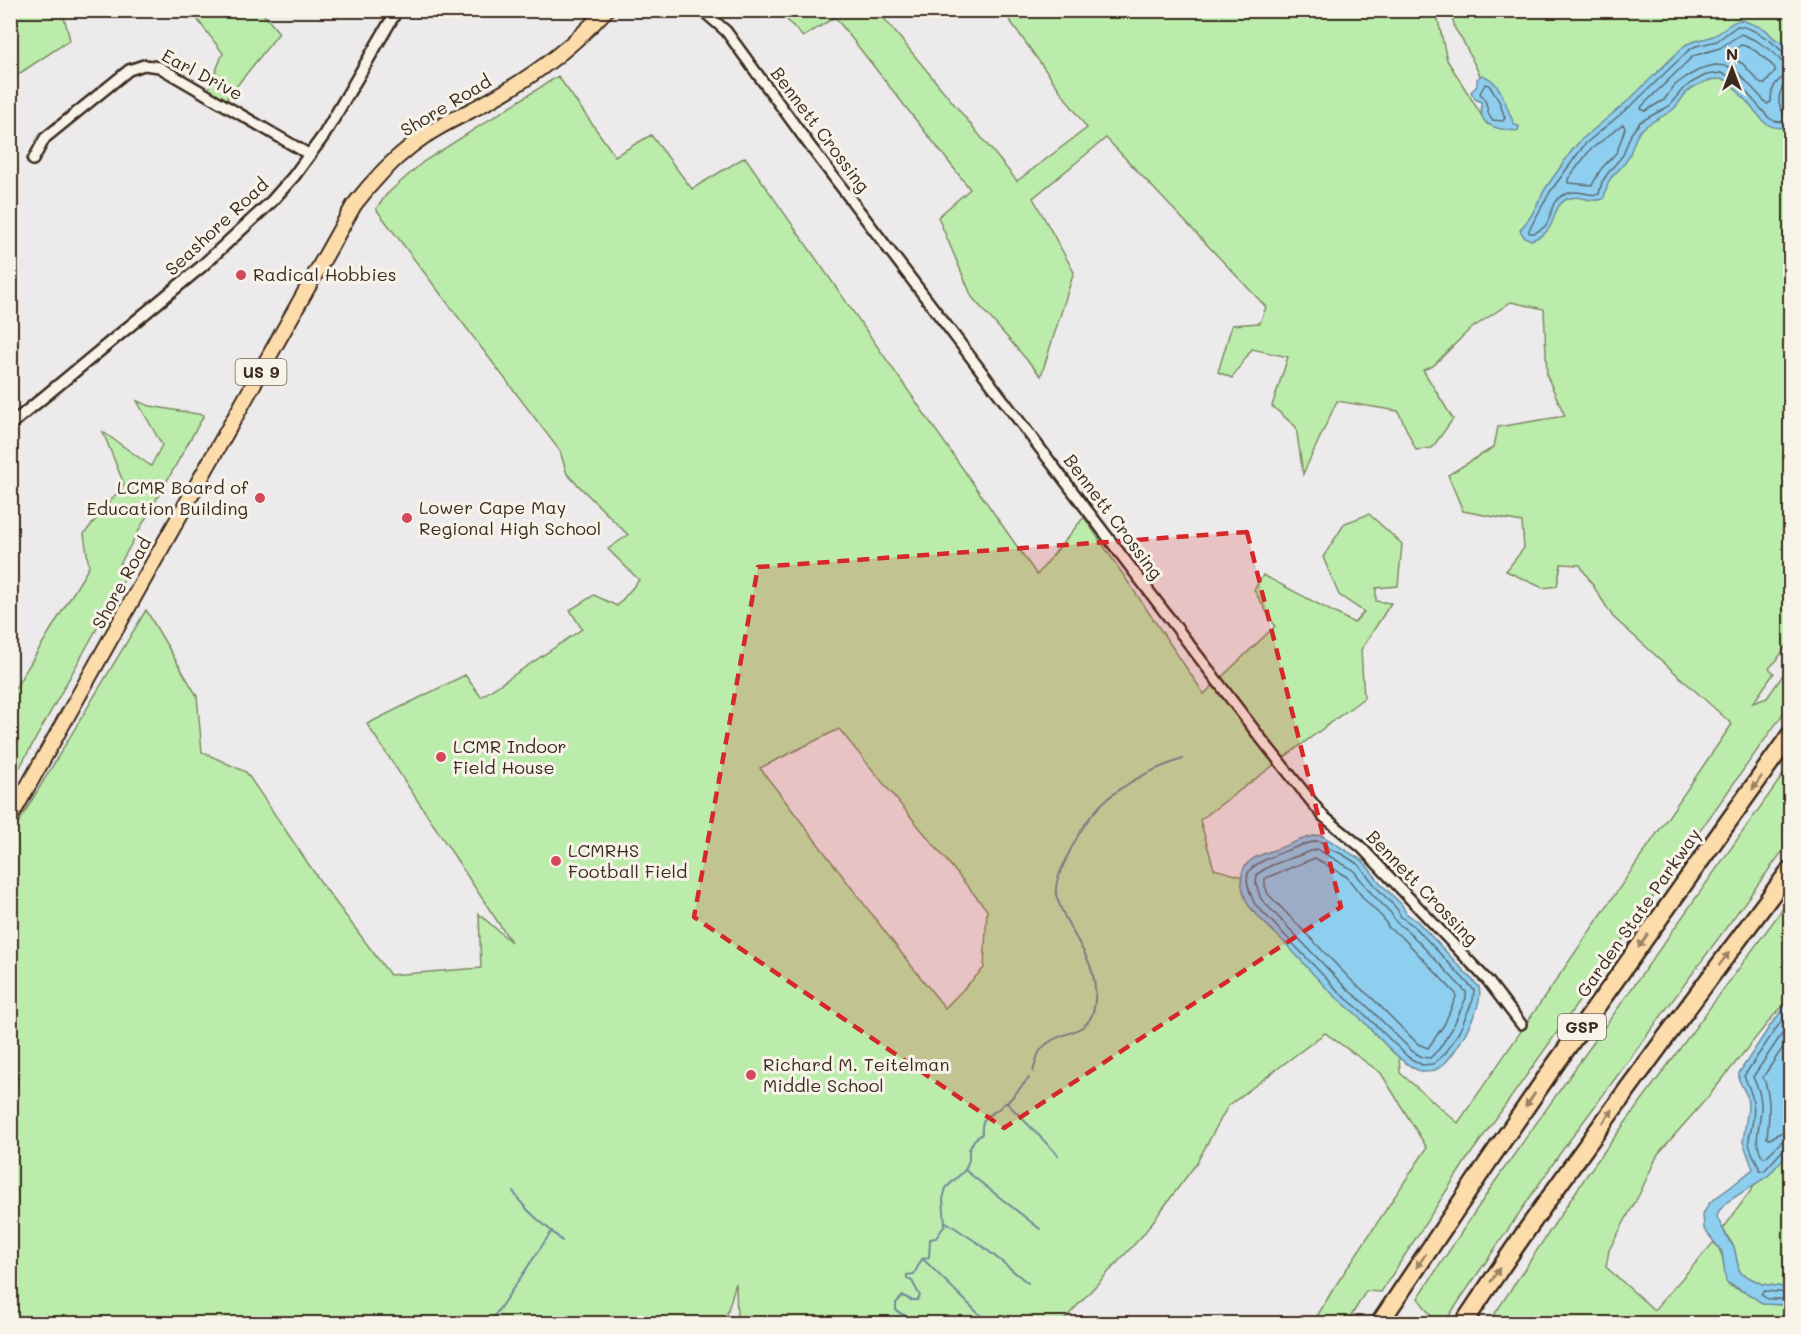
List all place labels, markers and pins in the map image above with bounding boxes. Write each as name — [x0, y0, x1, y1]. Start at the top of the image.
place label: Radical Hobbies — [253, 262, 397, 286]
marker: Radical Hobbies — [234, 268, 248, 282]
place label: LCMR Board of Education Building — [86, 475, 249, 520]
marker: LCMR Board of Education Building — [253, 491, 267, 505]
place label: Lower Cape May Regional High School — [419, 495, 601, 540]
marker: Lower Cape May Regional High School — [400, 511, 414, 525]
place label: LCMR Indoor Field House — [453, 734, 567, 779]
marker: LCMR Indoor Field House — [434, 750, 448, 764]
place label: LCMRHS Football Field — [568, 838, 687, 883]
marker: LCMRHS Football Field — [549, 854, 563, 868]
place label: Richard M. Teitelman Middle School — [763, 1052, 949, 1097]
marker: Richard M. Teitelman Middle School — [744, 1068, 758, 1082]

